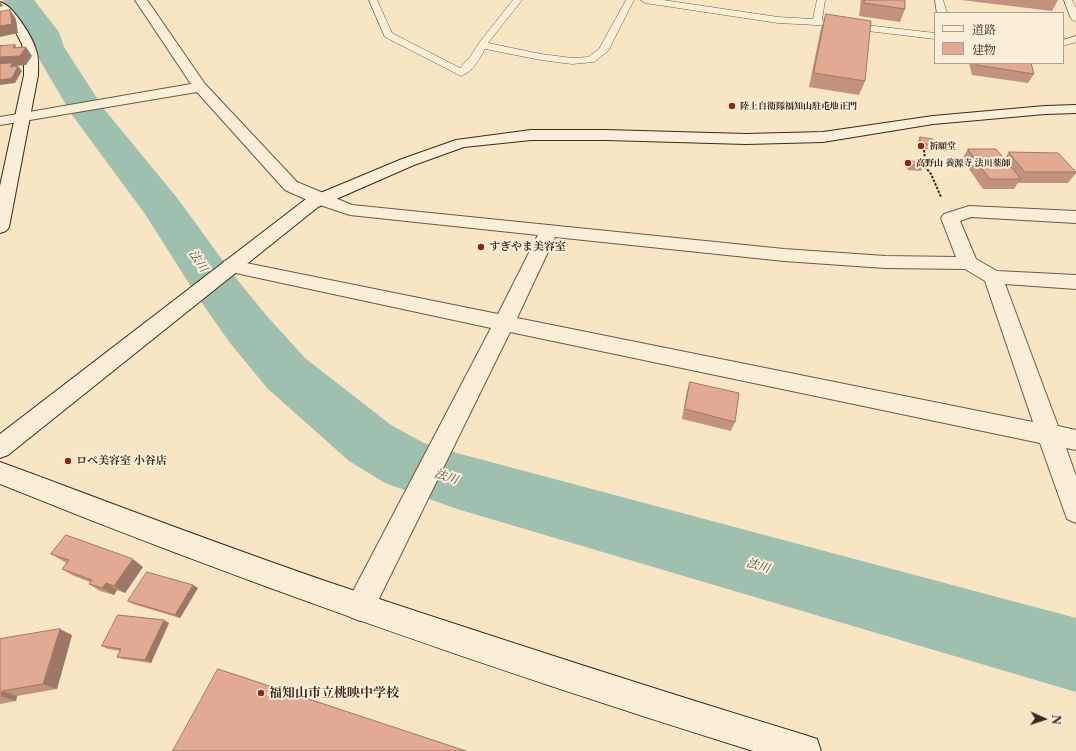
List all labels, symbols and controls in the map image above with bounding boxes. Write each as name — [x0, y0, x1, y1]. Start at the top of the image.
legend — [934, 12, 1064, 64]
text: 道路 — [972, 22, 996, 37]
text: 建物 — [972, 42, 996, 57]
marker: 陸上自衛隊福知山駐屯地正門 — [727, 101, 737, 111]
place label: 陸上自衛隊福知山駐屯地正門 — [740, 101, 857, 111]
marker: 祈願堂 — [916, 141, 926, 151]
place label: 祈願堂 — [929, 141, 956, 151]
marker: 高野山 養源寺 法川薬師 — [903, 158, 913, 168]
place label: 高野山 養源寺 法川薬師 — [916, 158, 1011, 168]
place label: すぎやま美容室 — [489, 240, 566, 254]
marker: すぎやま美容室 — [476, 242, 486, 252]
water label: 法川 — [185, 247, 211, 275]
place label: ロペ美容室 小谷店 — [76, 454, 167, 468]
marker: ロペ美容室 小谷店 — [63, 456, 73, 466]
water label: 法川 — [432, 466, 460, 488]
water label: 法川 — [744, 556, 772, 576]
place label: 福知山市立桃映中学校 — [269, 685, 399, 701]
marker: 福知山市立桃映中学校 — [256, 688, 266, 698]
north arrow — [1024, 699, 1064, 739]
text: N — [1049, 714, 1063, 725]

